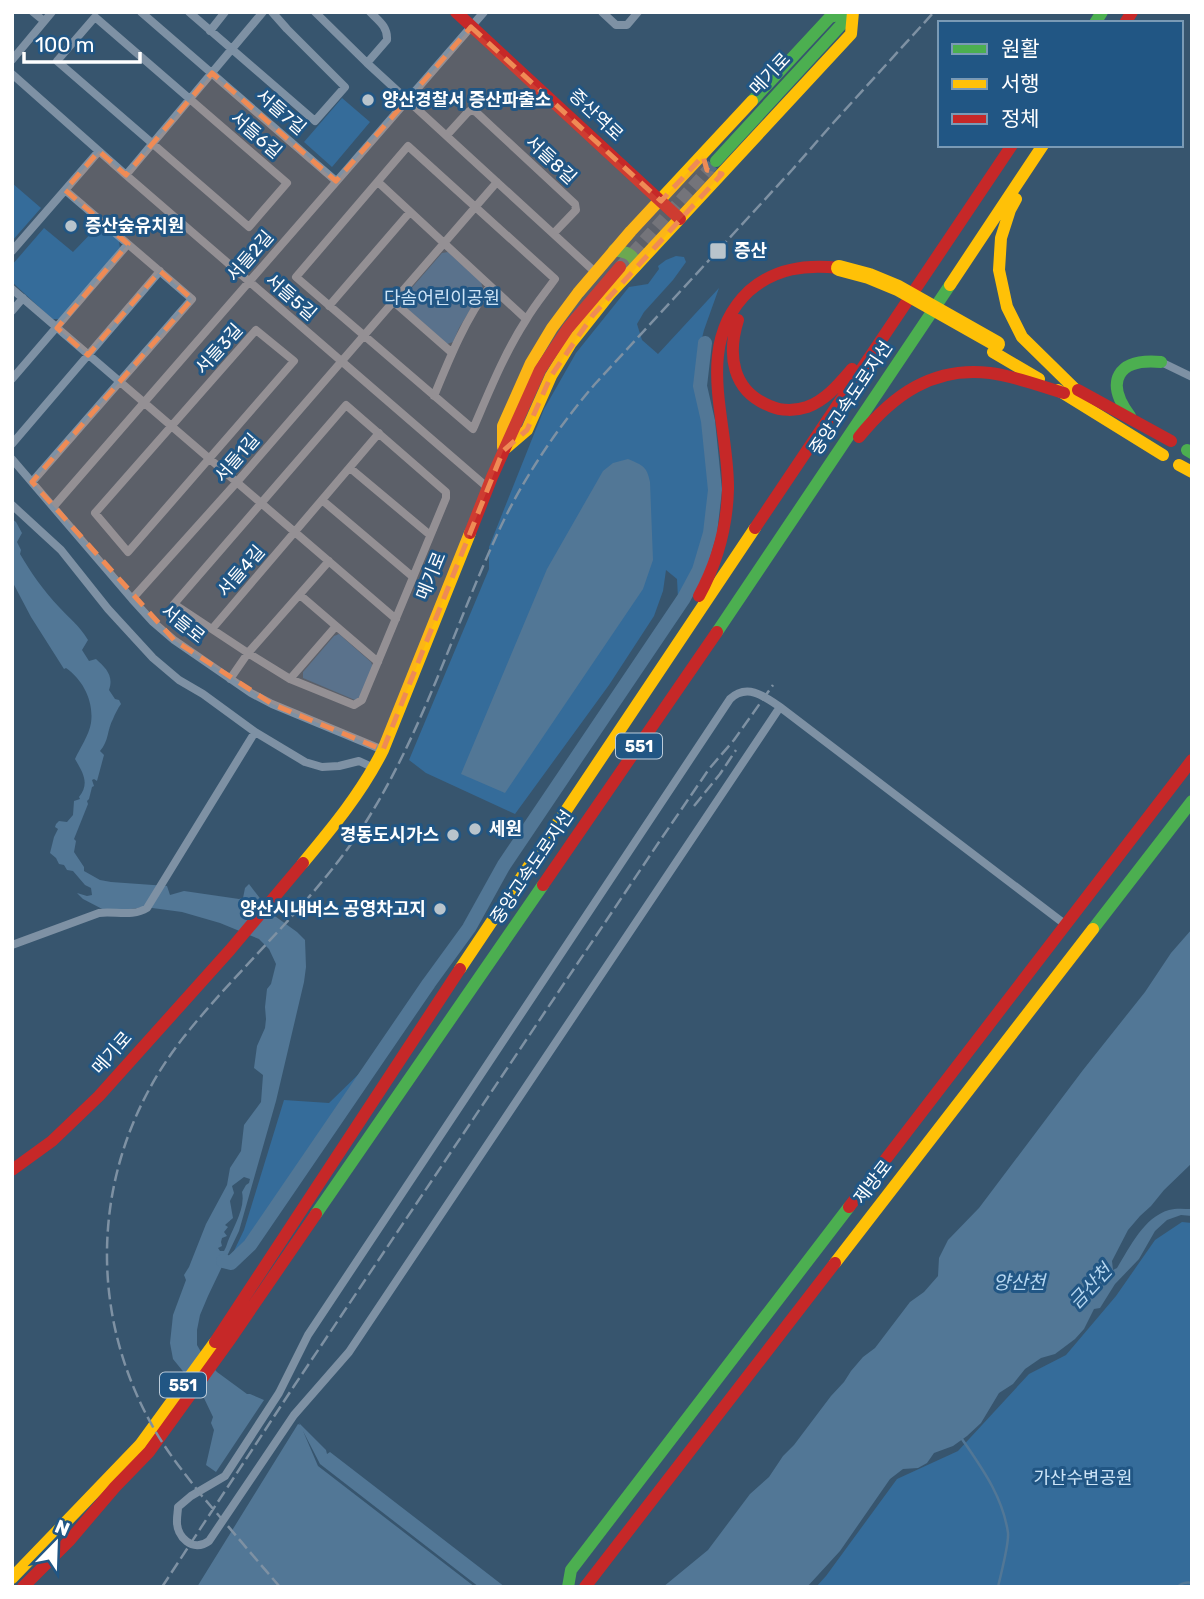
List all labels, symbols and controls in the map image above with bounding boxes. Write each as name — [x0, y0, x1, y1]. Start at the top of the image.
scale bar — [24, 21, 140, 65]
legend — [938, 21, 1183, 147]
text: 100 m — [35, 32, 94, 57]
text: 원활 — [1001, 36, 1040, 61]
street label: 메기로 — [745, 48, 795, 100]
text: 서행 — [1001, 71, 1040, 96]
street label: 서들7길 — [252, 84, 310, 140]
street label: 증산역로 — [564, 84, 628, 146]
place label: 양산경찰서 증산파출소 — [382, 89, 551, 111]
marker: 양산경찰서 증산파출소 — [360, 92, 376, 108]
text: 정체 — [1001, 106, 1040, 131]
street label: 서들6길 — [226, 107, 286, 163]
street label: 서들8길 — [521, 131, 581, 189]
place label: 증산숲유치원 — [85, 215, 184, 237]
marker: 증산숲유치원 — [63, 218, 79, 234]
street label: 서들2길 — [222, 226, 278, 286]
place label: 증산 — [734, 240, 768, 262]
marker: 증산 — [708, 241, 728, 261]
street label: 서들5길 — [261, 269, 321, 325]
park label: 다솜어린이공원 — [384, 287, 500, 309]
street label: 서들3길 — [191, 319, 247, 379]
street label: 중앙고속도로지선 — [805, 337, 897, 459]
street label: 서들1길 — [210, 429, 264, 487]
street label: 서들4길 — [213, 541, 269, 601]
street label: 메기로 — [411, 549, 451, 603]
street label: 서들로 — [157, 600, 209, 648]
road number: 551 — [616, 734, 662, 758]
street label: 중앙고속도로지선 — [486, 806, 578, 928]
place label: 세원 — [489, 818, 522, 840]
marker: 세원 — [467, 821, 483, 837]
place label: 경동도시가스 — [340, 824, 439, 846]
marker: 경동도시가스 — [445, 827, 461, 843]
place label: 양산시내버스 공영차고지 — [240, 898, 426, 920]
marker: 양산시내버스 공영차고지 — [432, 901, 448, 917]
street label: 메기로 — [87, 1027, 137, 1079]
street label: 제방로 — [849, 1156, 897, 1208]
water label: 금산천 — [1064, 1258, 1118, 1313]
water label: 양산천 — [993, 1271, 1047, 1294]
road number: 551 — [160, 1372, 206, 1398]
park label: 가산수변공원 — [1033, 1467, 1133, 1489]
north arrow — [21, 1508, 91, 1578]
text: N — [52, 1515, 73, 1541]

